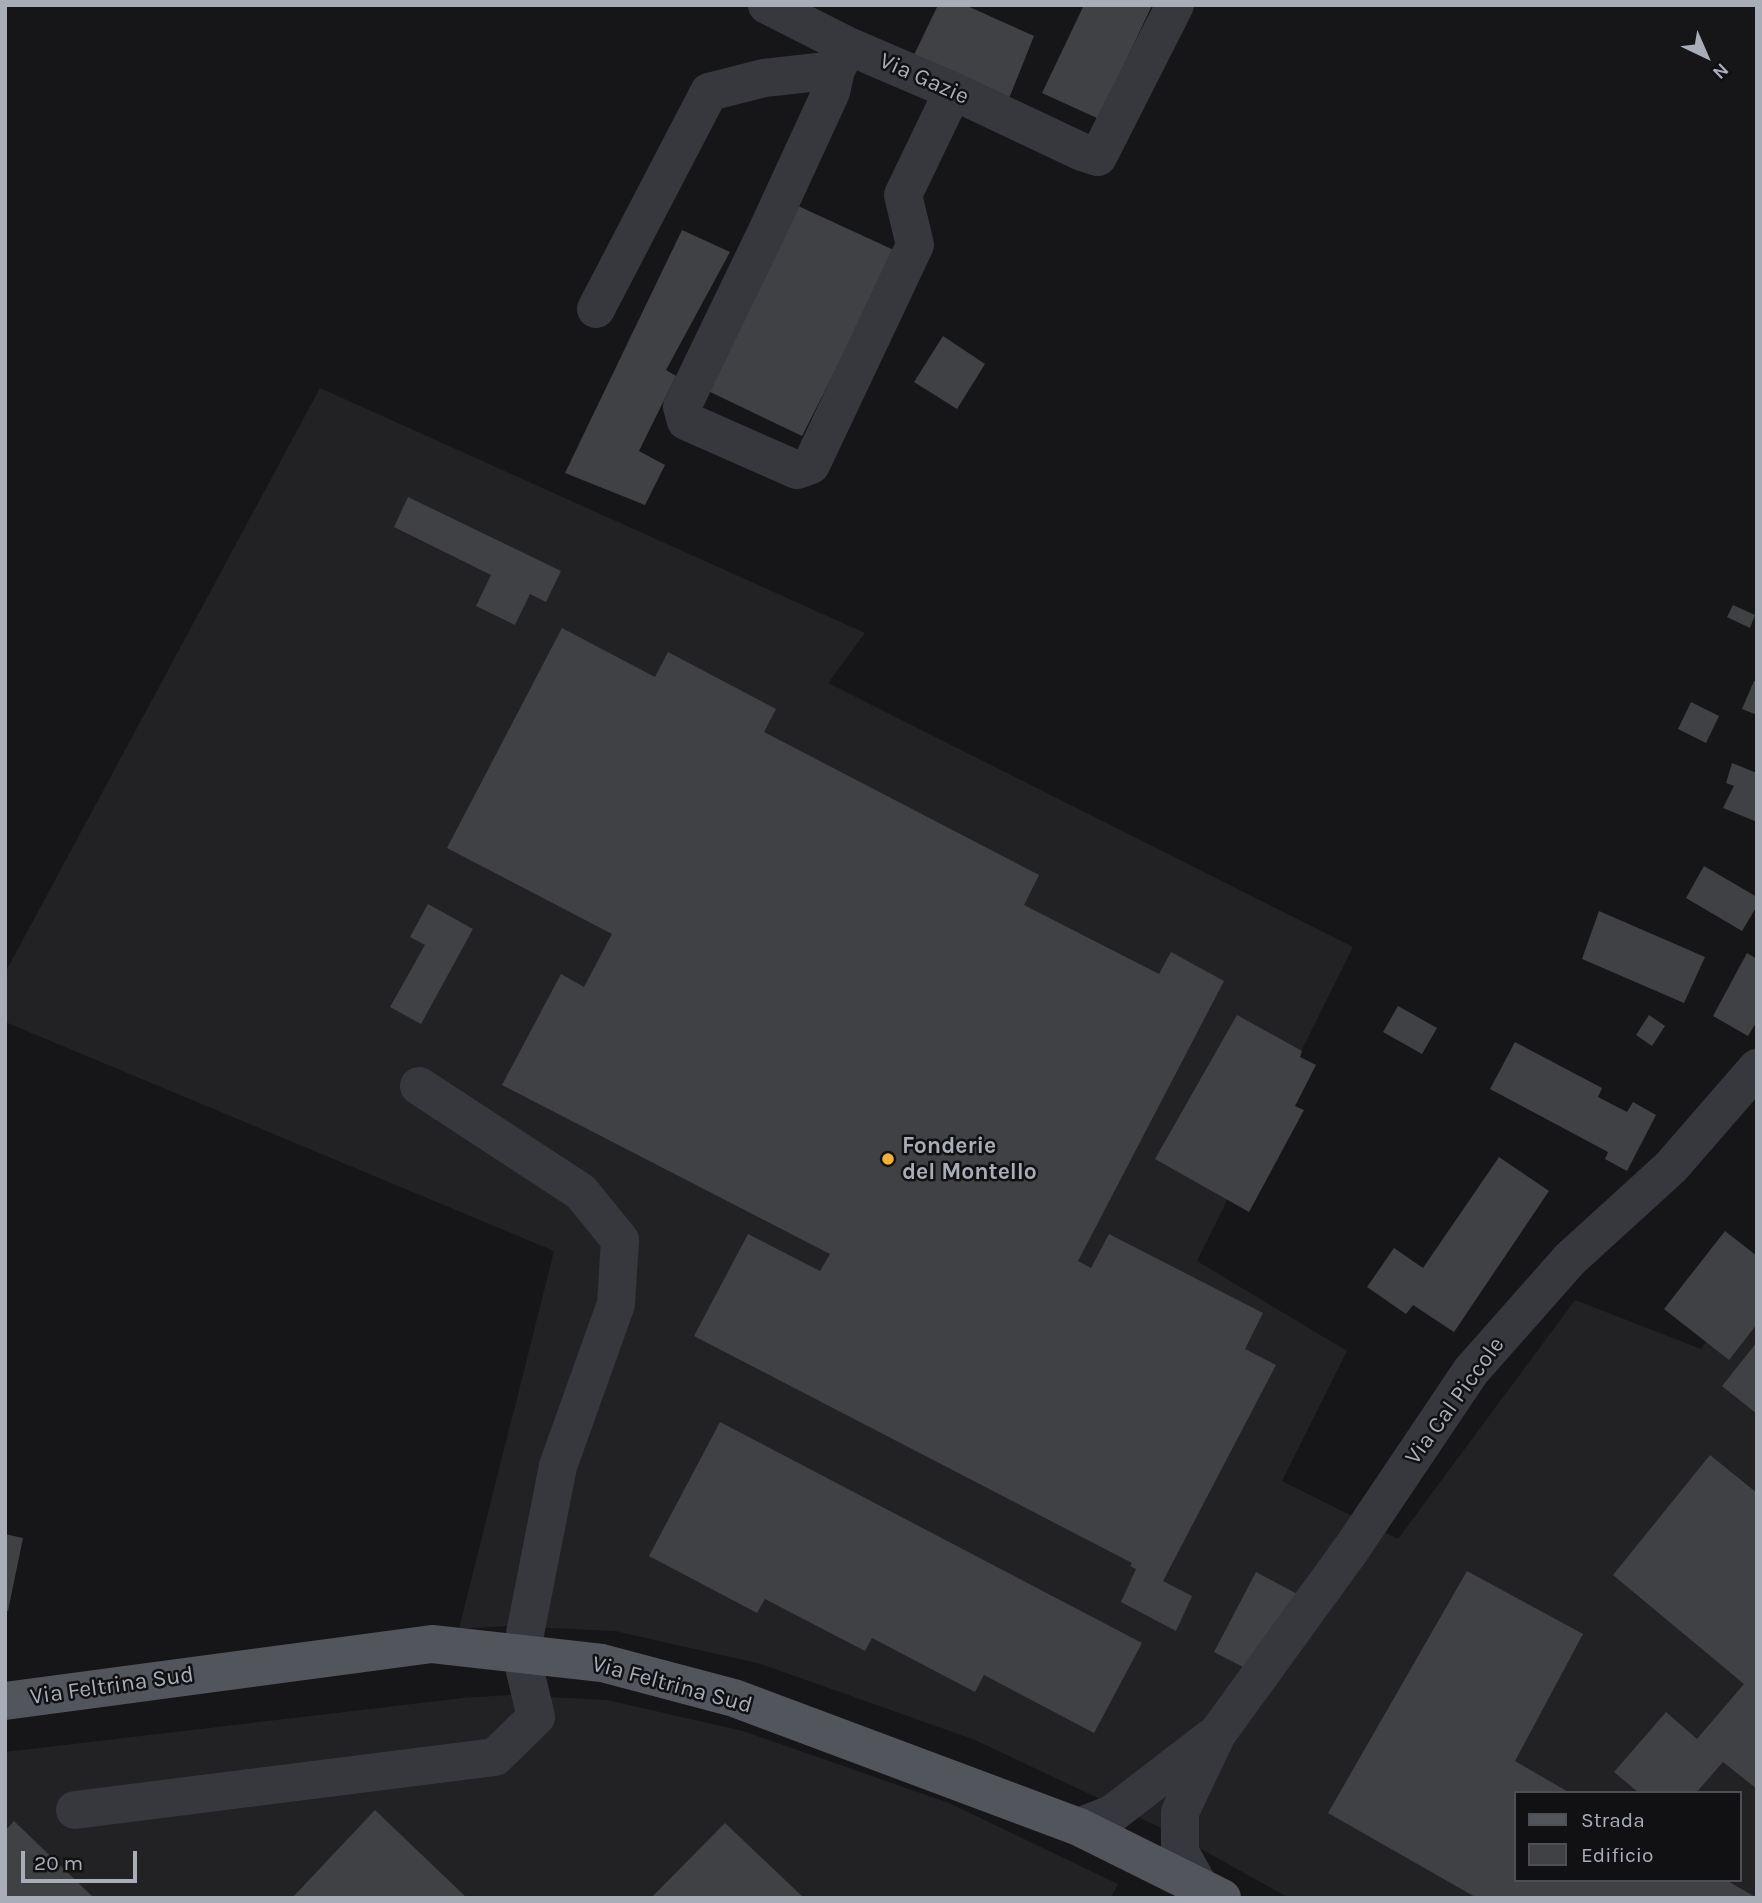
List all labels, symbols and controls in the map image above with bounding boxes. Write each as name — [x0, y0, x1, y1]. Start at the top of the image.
north arrow — [1671, 21, 1741, 91]
street label: Via Gazie — [875, 47, 973, 111]
text: N — [1708, 58, 1733, 84]
place label: Fonderie del Montello — [902, 1132, 1037, 1186]
marker: Fonderie del Montello — [880, 1151, 896, 1167]
street label: Via Cal Piccole — [1400, 1332, 1510, 1470]
street label: Via Feltrina Sud — [589, 1650, 755, 1720]
street label: Via Feltrina Sud — [28, 1661, 196, 1711]
legend — [1514, 1791, 1741, 1882]
text: Strada — [1581, 1808, 1645, 1832]
scale bar — [24, 1836, 140, 1880]
text: Edificio — [1581, 1843, 1654, 1867]
text: 20 m — [34, 1851, 83, 1875]

